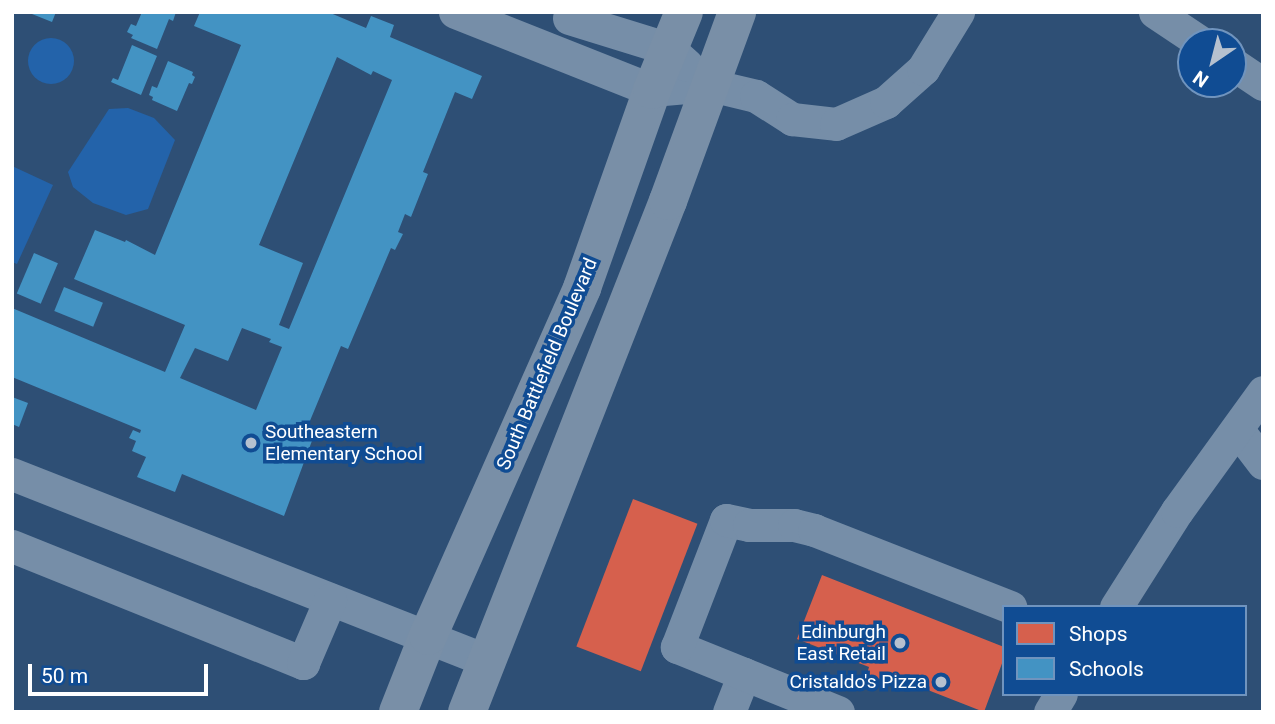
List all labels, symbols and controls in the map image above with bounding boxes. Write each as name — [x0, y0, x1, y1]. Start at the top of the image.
north arrow — [1177, 28, 1247, 98]
text: N — [1189, 66, 1213, 92]
street label: South Battlefield Boulevard — [492, 255, 602, 473]
place label: Southeastern Elementary School — [265, 421, 423, 465]
marker: Southeastern Elementary School — [243, 435, 259, 451]
legend — [1002, 605, 1247, 696]
place label: Edinburgh East Retail — [797, 621, 886, 665]
text: Shops — [1069, 622, 1128, 646]
marker: Edinburgh East Retail — [892, 635, 908, 651]
scale bar — [32, 650, 212, 694]
text: Schools — [1069, 657, 1144, 681]
text: 50 m — [41, 664, 88, 688]
place label: Cristaldo's Pizza — [789, 671, 927, 693]
marker: Cristaldo's Pizza — [933, 674, 949, 690]

